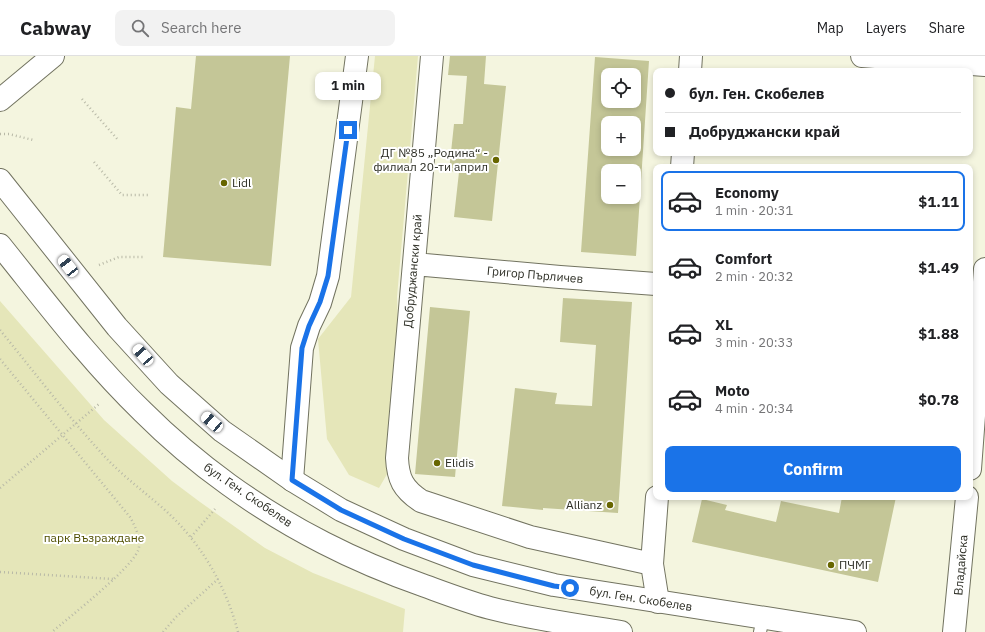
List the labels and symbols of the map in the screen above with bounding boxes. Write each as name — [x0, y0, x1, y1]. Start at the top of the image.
callout: 1 min — [315, 72, 381, 100]
route end — [339, 121, 357, 139]
place label: ДГ №85 „Родина“ - филиал 20-ти април — [374, 145, 488, 174]
marker: ДГ №85 „Родина“ - филиал 20-ти април — [491, 155, 501, 165]
place label: Lidl — [232, 175, 251, 190]
marker: Lidl — [219, 178, 229, 188]
street label: Добруджански край — [400, 213, 425, 328]
car — [56, 253, 80, 279]
street label: Григор Пърличев — [486, 263, 584, 286]
car — [131, 342, 155, 368]
car — [199, 410, 225, 434]
place label: Elidis — [445, 455, 474, 470]
marker: Elidis — [432, 458, 442, 468]
street label: бул. Ген. Скобелев — [201, 459, 296, 530]
place label: Allianz — [566, 497, 602, 512]
marker: Allianz — [605, 500, 615, 510]
park label: парк Възраждане — [44, 530, 145, 545]
street label: Владайска — [950, 533, 971, 596]
place label: ПЧМГ — [839, 557, 871, 572]
marker: ПЧМГ — [826, 560, 836, 570]
route start — [561, 579, 579, 597]
street label: бул. Ген. Скобелев — [589, 583, 694, 614]

